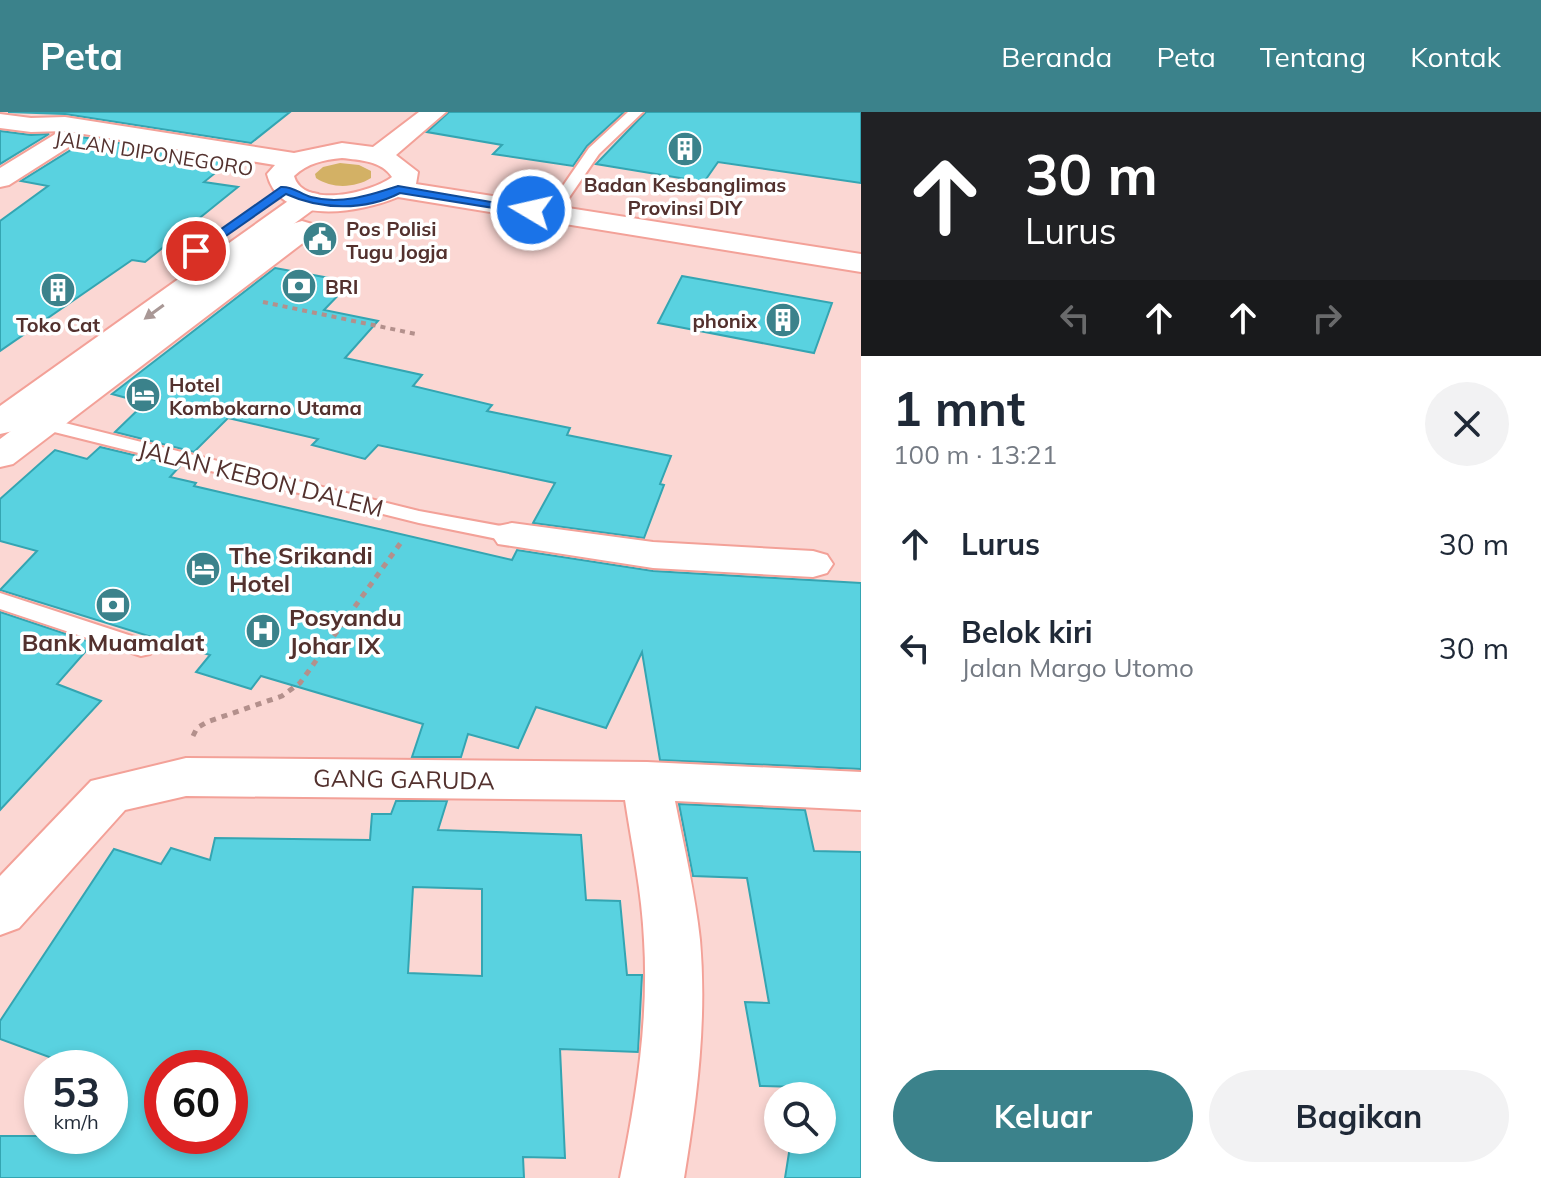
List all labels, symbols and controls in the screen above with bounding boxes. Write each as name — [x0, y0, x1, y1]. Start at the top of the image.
text: Peta — [40, 32, 123, 80]
text: Beranda — [1001, 39, 1112, 74]
text: Peta — [1156, 39, 1216, 74]
text: Tentang — [1260, 39, 1366, 74]
text: Kontak — [1410, 39, 1501, 74]
street label: JALAN DIPONEGORO — [53, 125, 255, 181]
building icon: Badan Kesbanglimas Provinsi DIY — [666, 130, 704, 168]
text: 30 m — [1025, 139, 1158, 209]
icon: ahead — [893, 144, 997, 248]
position arrow — [489, 168, 573, 252]
place label: Badan Kesbanglimas Provinsi DIY — [584, 172, 786, 220]
text: Lurus — [1025, 208, 1117, 253]
place label: Pos Polisi Tugu Jogja — [346, 216, 448, 264]
pin — [162, 217, 230, 285]
public building icon: Pos Polisi Tugu Jogja — [301, 220, 339, 258]
icon: arrive — [174, 229, 218, 273]
bank icon: BRI — [280, 267, 318, 305]
building icon: Toko Cat — [39, 271, 77, 309]
place label: BRI — [325, 274, 359, 299]
icon: left — [1053, 296, 1097, 340]
icon: ahead — [1137, 296, 1181, 340]
icon: ahead — [1221, 296, 1265, 340]
icon: right — [1305, 296, 1349, 340]
building icon: phonix — [764, 301, 802, 339]
one-way arrow — [144, 304, 165, 319]
place label: phonix — [692, 308, 758, 333]
place label: Toko Cat — [16, 312, 100, 337]
place label: Hotel Kombokarno Utama — [169, 372, 362, 420]
hotel icon: Hotel Kombokarno Utama — [124, 376, 162, 414]
text: 1 mnt — [893, 378, 1025, 438]
button: close — [1425, 382, 1509, 466]
street label: JALAN KEBON DALEM — [135, 433, 387, 523]
text: 100 m · 13:21 — [893, 438, 1057, 471]
icon: ahead — [893, 522, 937, 566]
text: Lurus — [961, 525, 1040, 563]
text: 30 m — [1439, 525, 1509, 563]
place label: The Srikandi Hotel — [229, 540, 373, 598]
hotel icon: The Srikandi Hotel — [184, 550, 222, 588]
bank icon: Bank Muamalat — [94, 586, 132, 624]
place label: Posyandu Johar IX — [289, 602, 402, 660]
hospital icon: Posyandu Johar IX — [244, 612, 282, 650]
text: Belok kiri — [961, 613, 1093, 651]
icon: left — [893, 626, 937, 670]
place label: Bank Muamalat — [22, 627, 204, 657]
text: 30 m — [1439, 629, 1509, 667]
text: Jalan Margo Utomo — [961, 651, 1194, 684]
street label: GANG GARUDA — [313, 762, 495, 796]
speed limit sign: 60 — [144, 1050, 248, 1154]
text: 53 — [52, 1067, 100, 1117]
button: Keluar — [893, 1070, 1193, 1162]
button: Bagikan — [1209, 1070, 1509, 1162]
map controls — [764, 1082, 836, 1154]
button: search — [764, 1082, 836, 1154]
text: km/h — [53, 1109, 99, 1134]

